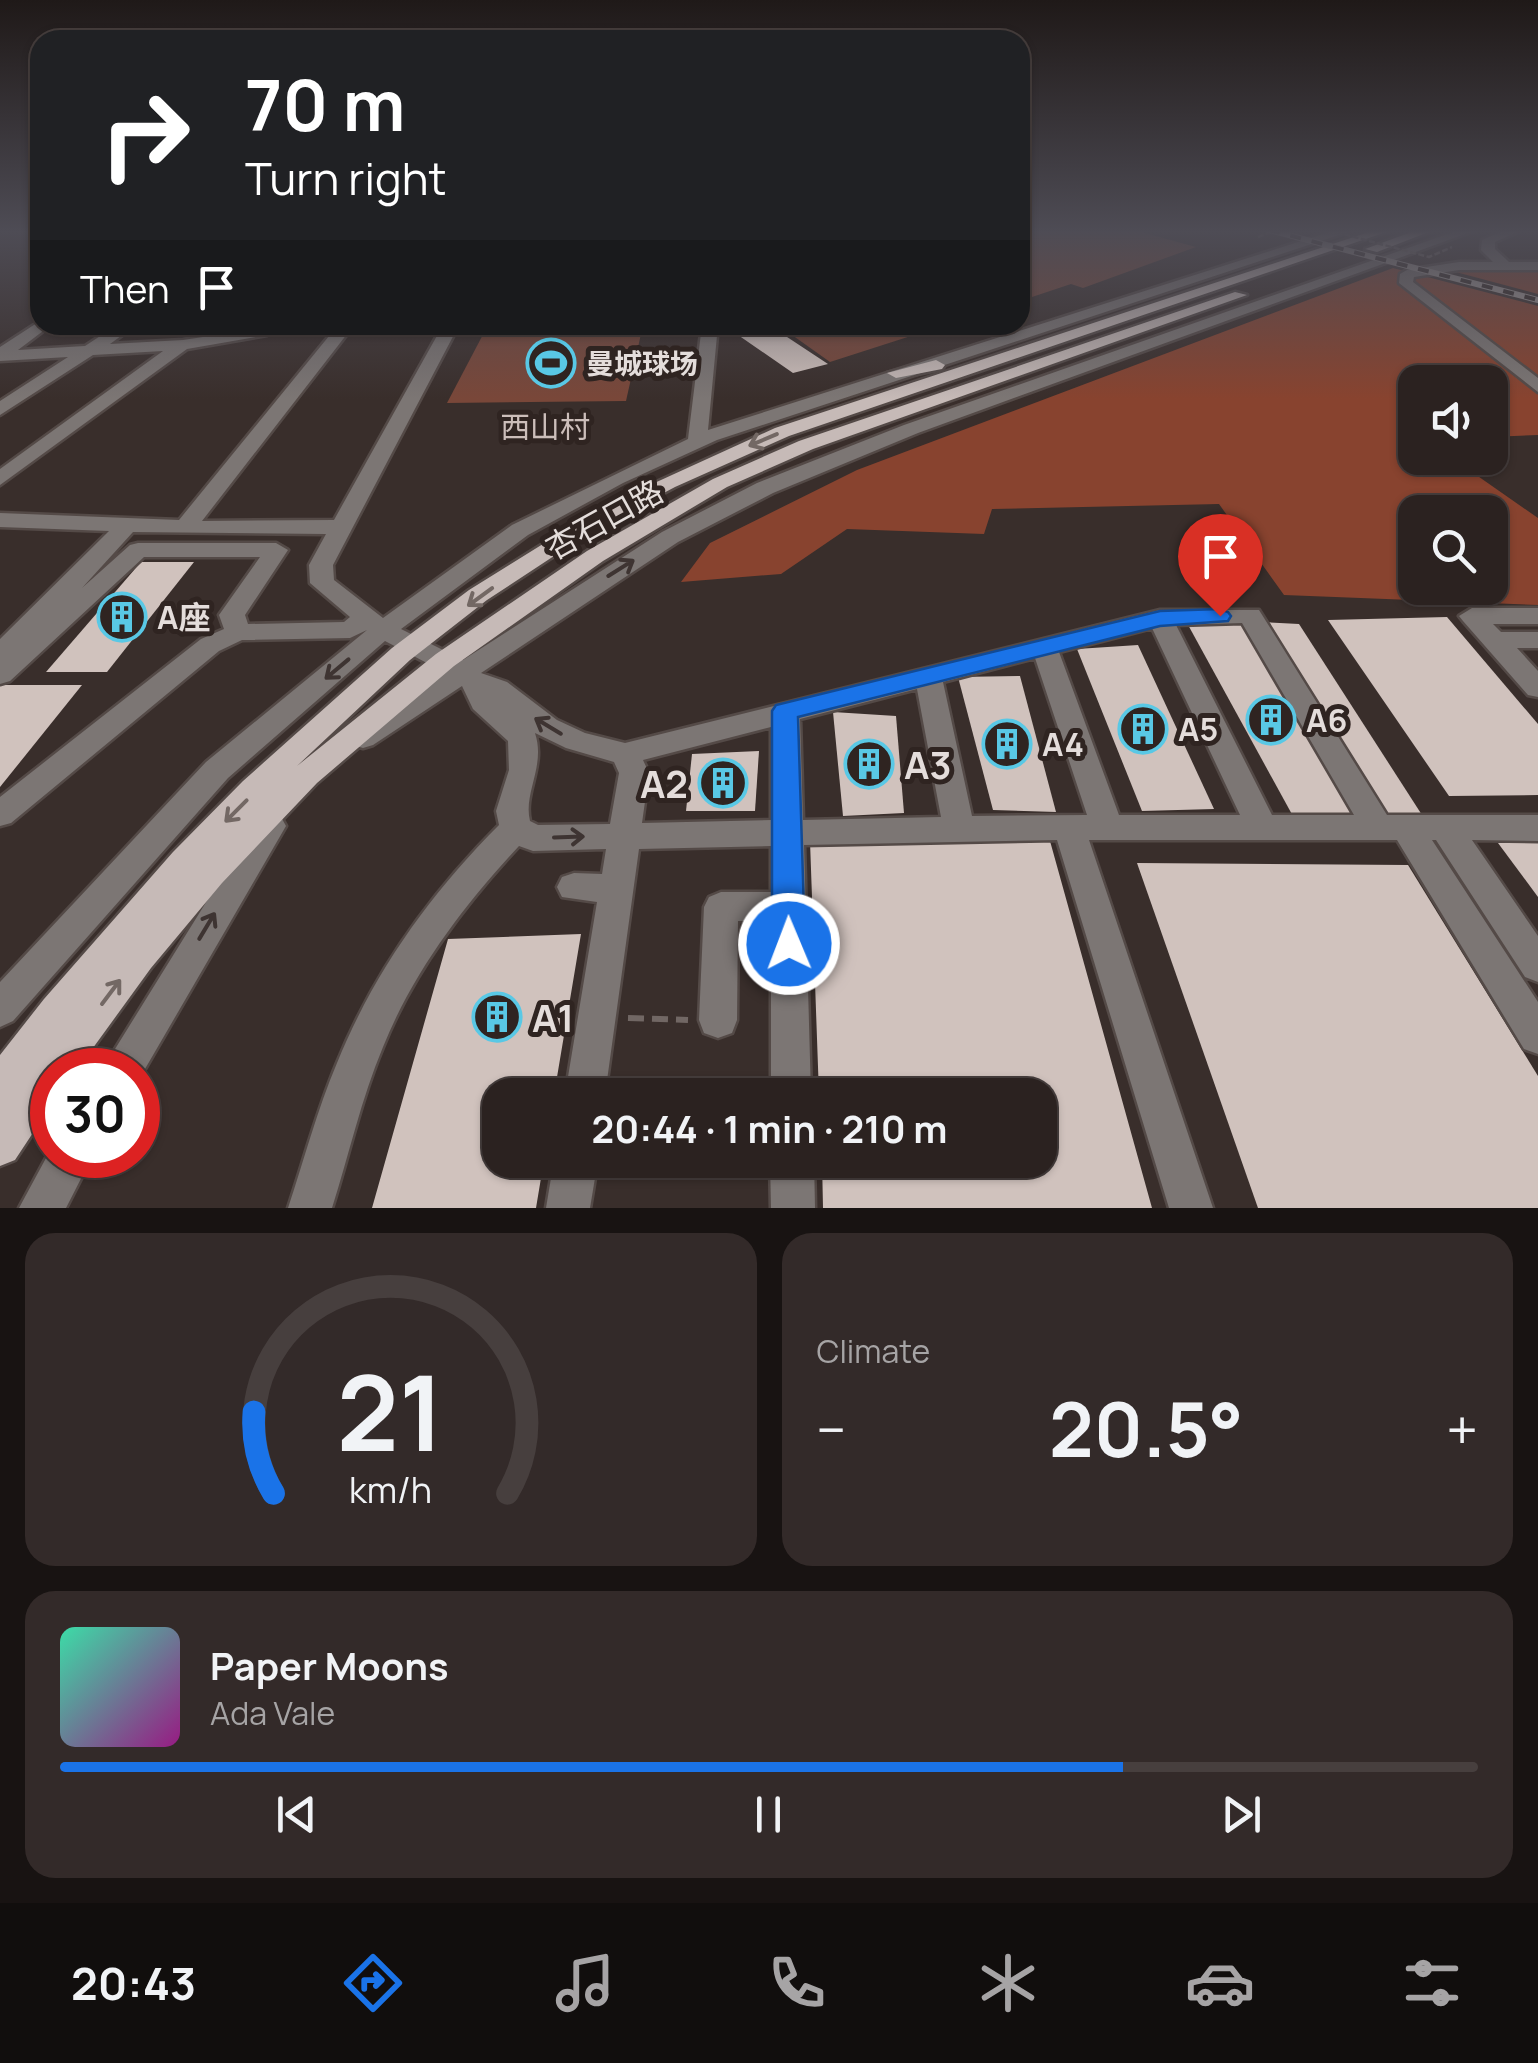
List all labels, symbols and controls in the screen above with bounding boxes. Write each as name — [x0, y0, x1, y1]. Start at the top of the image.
text: 70 m — [245, 56, 405, 152]
icon: right — [80, 70, 210, 200]
text: Turn right — [245, 147, 446, 209]
icon: arrive — [189, 260, 244, 315]
text: Then — [80, 262, 169, 314]
sports icon: 曼城球场 — [525, 337, 577, 389]
place label: 曼城球场 — [586, 344, 698, 382]
map controls — [1398, 365, 1508, 605]
button: sound — [1398, 365, 1508, 475]
district label: 西山村 — [500, 406, 590, 447]
one-way arrow — [748, 432, 779, 450]
street label: 杏石口路 — [537, 469, 671, 569]
button: search — [1398, 495, 1508, 605]
pin — [1178, 514, 1263, 617]
icon: arrive — [1193, 529, 1248, 584]
one-way arrow — [606, 558, 635, 578]
one-way arrow — [466, 586, 494, 607]
building icon: A座 — [96, 591, 148, 643]
place label: A座 — [157, 595, 210, 639]
one-way arrow — [324, 658, 350, 680]
building icon: A6 — [1245, 694, 1297, 746]
place label: A6 — [1306, 698, 1347, 742]
building icon: A5 — [1117, 703, 1169, 755]
place label: A5 — [1178, 707, 1218, 751]
one-way arrow — [535, 716, 563, 736]
building icon: A4 — [981, 718, 1033, 770]
place label: A4 — [1042, 722, 1084, 766]
building icon: A3 — [843, 738, 895, 790]
place label: A3 — [904, 738, 952, 790]
place label: A2 — [640, 757, 688, 809]
building icon: A2 — [697, 757, 749, 809]
one-way arrow — [224, 798, 248, 822]
one-way arrow — [552, 828, 584, 846]
position arrow — [737, 892, 841, 996]
one-way arrow — [197, 912, 217, 941]
one-way arrow — [101, 979, 122, 1006]
building icon: A1 — [471, 991, 523, 1043]
place label: A1 — [532, 991, 574, 1043]
speed limit sign: 30 — [30, 1048, 160, 1178]
text: 20:44 · 1 min · 210 m — [592, 1102, 947, 1154]
text: Climate — [817, 1329, 930, 1373]
text: 21 — [337, 1340, 444, 1482]
text: 20.5° — [1049, 1377, 1243, 1480]
text: − — [817, 1391, 846, 1467]
text: + — [1446, 1391, 1478, 1467]
text: km/h — [349, 1465, 432, 1514]
text: Paper Moons — [210, 1639, 449, 1691]
text: Ada Vale — [210, 1691, 335, 1735]
icon: previous — [269, 1787, 324, 1842]
icon: pause — [741, 1787, 796, 1842]
icon: next — [1214, 1787, 1269, 1842]
icon: directions — [338, 1948, 408, 2018]
icon: music — [550, 1948, 620, 2018]
icon: phone — [762, 1948, 832, 2018]
icon: climate — [973, 1948, 1043, 2018]
icon: car — [1185, 1948, 1255, 2018]
icon: filters — [1397, 1948, 1467, 2018]
text: 20:43 — [71, 1952, 196, 2014]

